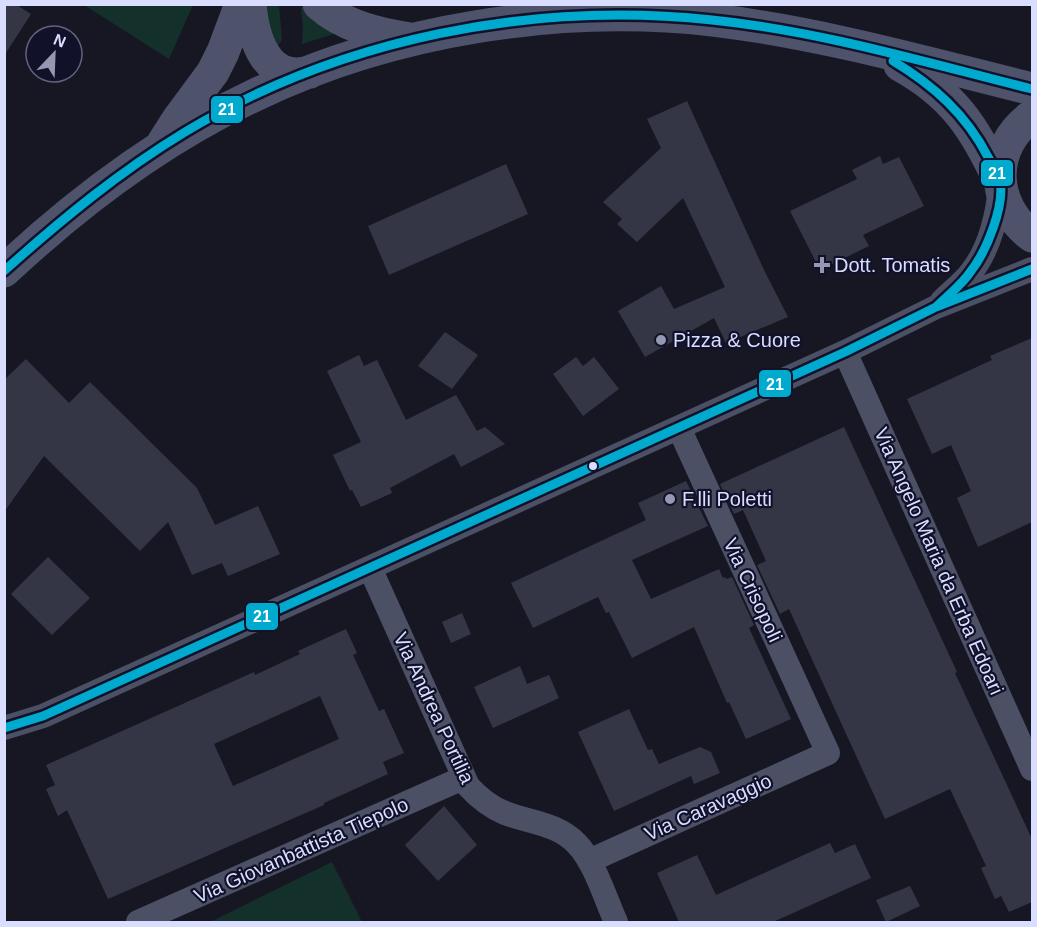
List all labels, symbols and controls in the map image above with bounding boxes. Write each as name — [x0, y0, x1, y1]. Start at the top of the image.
north arrow — [24, 24, 84, 84]
text: N — [51, 31, 68, 51]
line badge: 21 — [210, 95, 244, 124]
text: 21 — [218, 101, 236, 118]
line badge: 21 — [980, 159, 1014, 187]
text: 21 — [988, 165, 1006, 182]
place label: Dott. Tomatis — [834, 254, 950, 276]
marker: Dott. Tomatis — [815, 258, 829, 272]
place label: Pizza & Cuore — [673, 329, 801, 351]
marker: Pizza & Cuore — [654, 333, 668, 347]
line badge: 21 — [758, 369, 792, 398]
text: 21 — [766, 376, 784, 393]
street label: Via Angelo Maria da Erba Edoari — [870, 424, 1008, 698]
unlabelled marker — [587, 460, 599, 472]
place label: F.lli Poletti — [682, 488, 772, 510]
marker: F.lli Poletti — [663, 492, 677, 506]
street label: Via Crisopoli — [719, 535, 787, 645]
line badge: 21 — [245, 602, 279, 631]
text: 21 — [253, 608, 271, 625]
street label: Via Andrea Portilia — [389, 629, 479, 788]
street label: Via Caravaggio — [641, 769, 775, 845]
street label: Via Giovanbattista Tiepolo — [191, 793, 411, 907]

